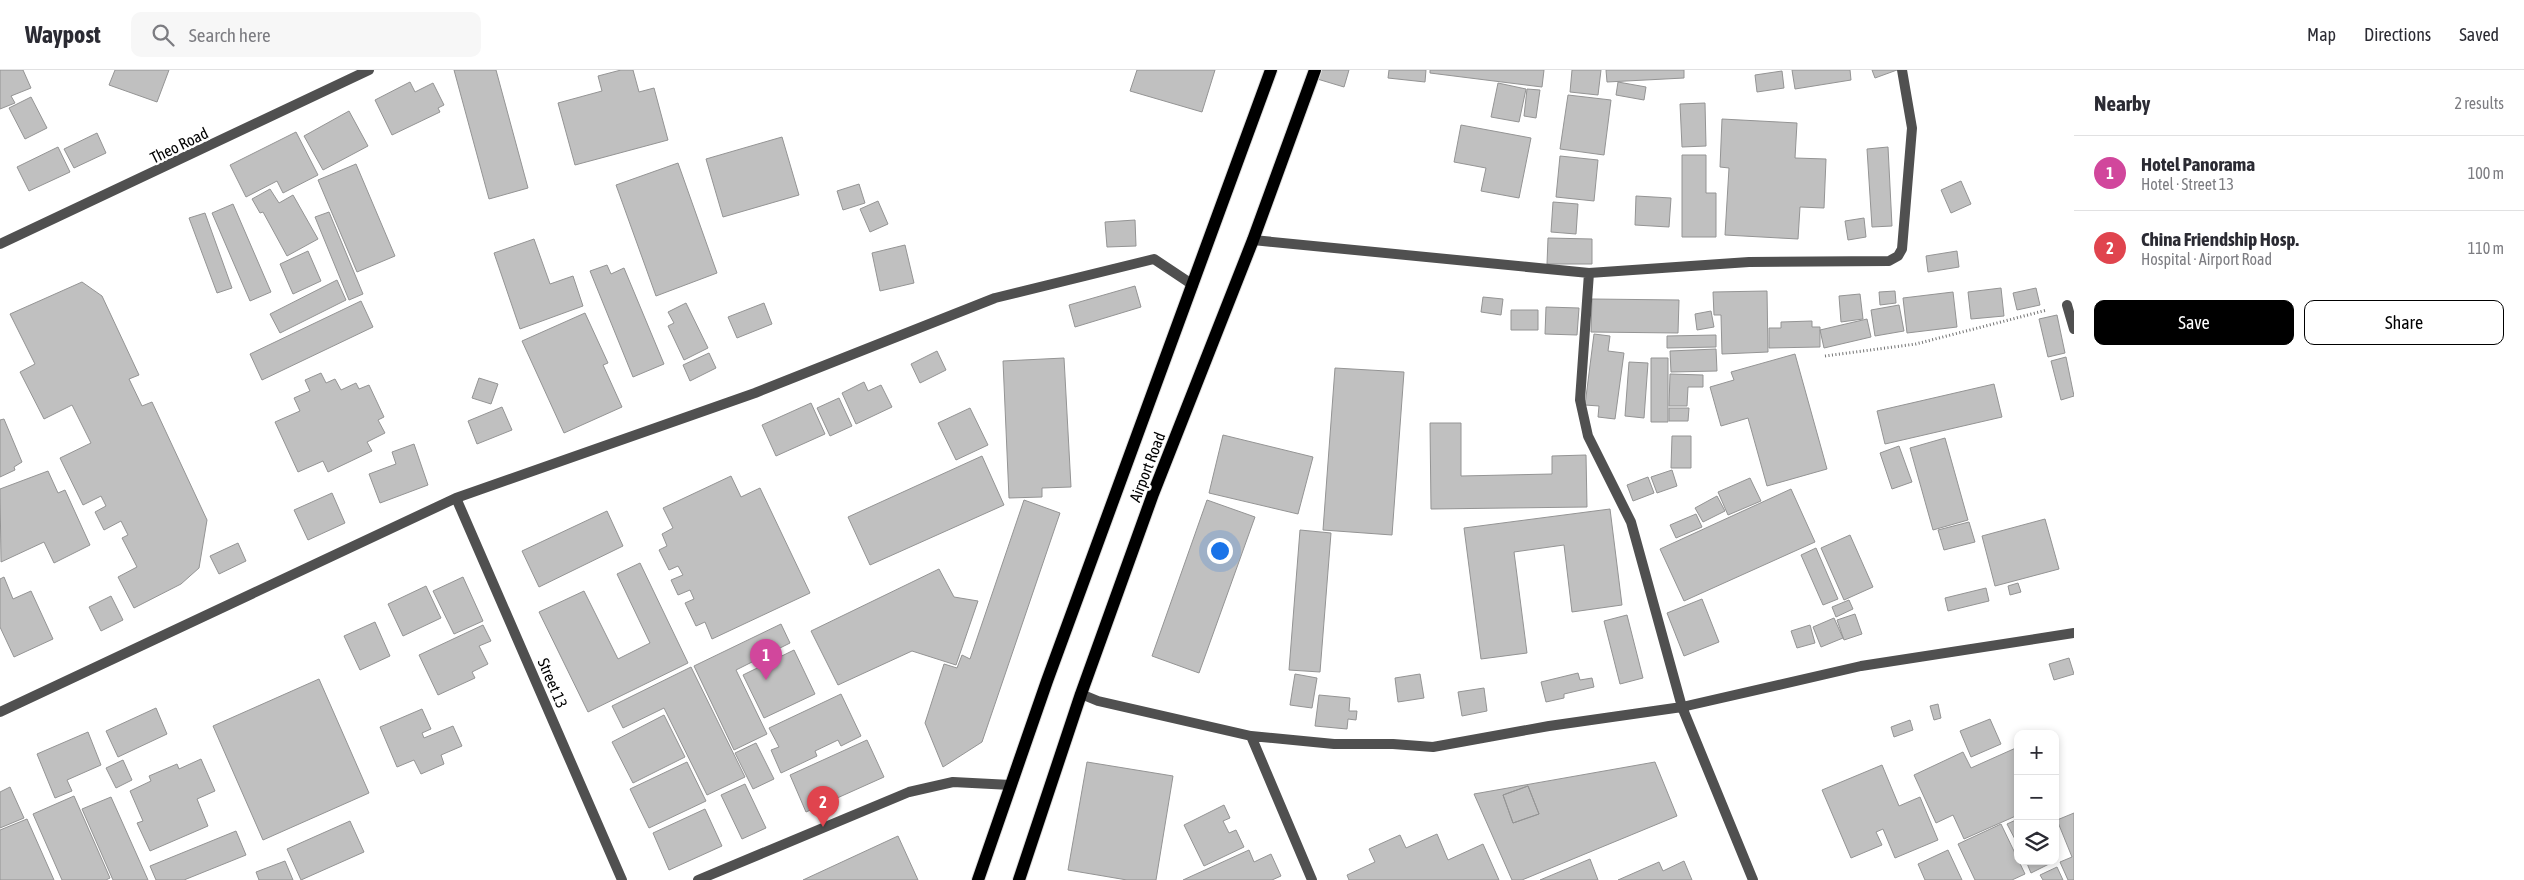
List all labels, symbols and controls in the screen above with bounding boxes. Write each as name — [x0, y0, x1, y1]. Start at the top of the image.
search box — [131, 12, 481, 57]
text: Waypost — [25, 21, 101, 48]
icon: search — [149, 21, 177, 49]
text: Search here — [189, 24, 271, 46]
text: Map — [2307, 24, 2336, 45]
text: Directions — [2364, 24, 2431, 45]
text: Saved — [2459, 24, 2499, 45]
text: Nearby — [2094, 91, 2150, 115]
text: 2 results — [2454, 94, 2504, 112]
street label: Theo Road — [147, 123, 211, 167]
text: Hotel Panorama — [2141, 153, 2255, 175]
text: 1 — [2106, 164, 2114, 182]
text: 100 m — [2468, 164, 2504, 182]
text: Hotel · Street 13 — [2141, 175, 2234, 193]
text: China Friendship Hosp. — [2141, 228, 2299, 250]
text: 2 — [2106, 239, 2114, 257]
text: 110 m — [2468, 239, 2504, 257]
text: Hospital · Airport Road — [2141, 250, 2272, 268]
button: Save — [2094, 300, 2294, 345]
button: Share — [2304, 300, 2504, 345]
street label: Airport Road — [1125, 430, 1169, 505]
your location — [1207, 538, 1233, 564]
pin: 1 — [750, 639, 782, 680]
street label: Street 13 — [534, 655, 572, 711]
map controls — [2014, 730, 2059, 865]
button: + — [2014, 730, 2059, 775]
button: − — [2014, 775, 2059, 820]
pin: 2 — [807, 786, 839, 827]
button: layers — [2014, 820, 2059, 865]

